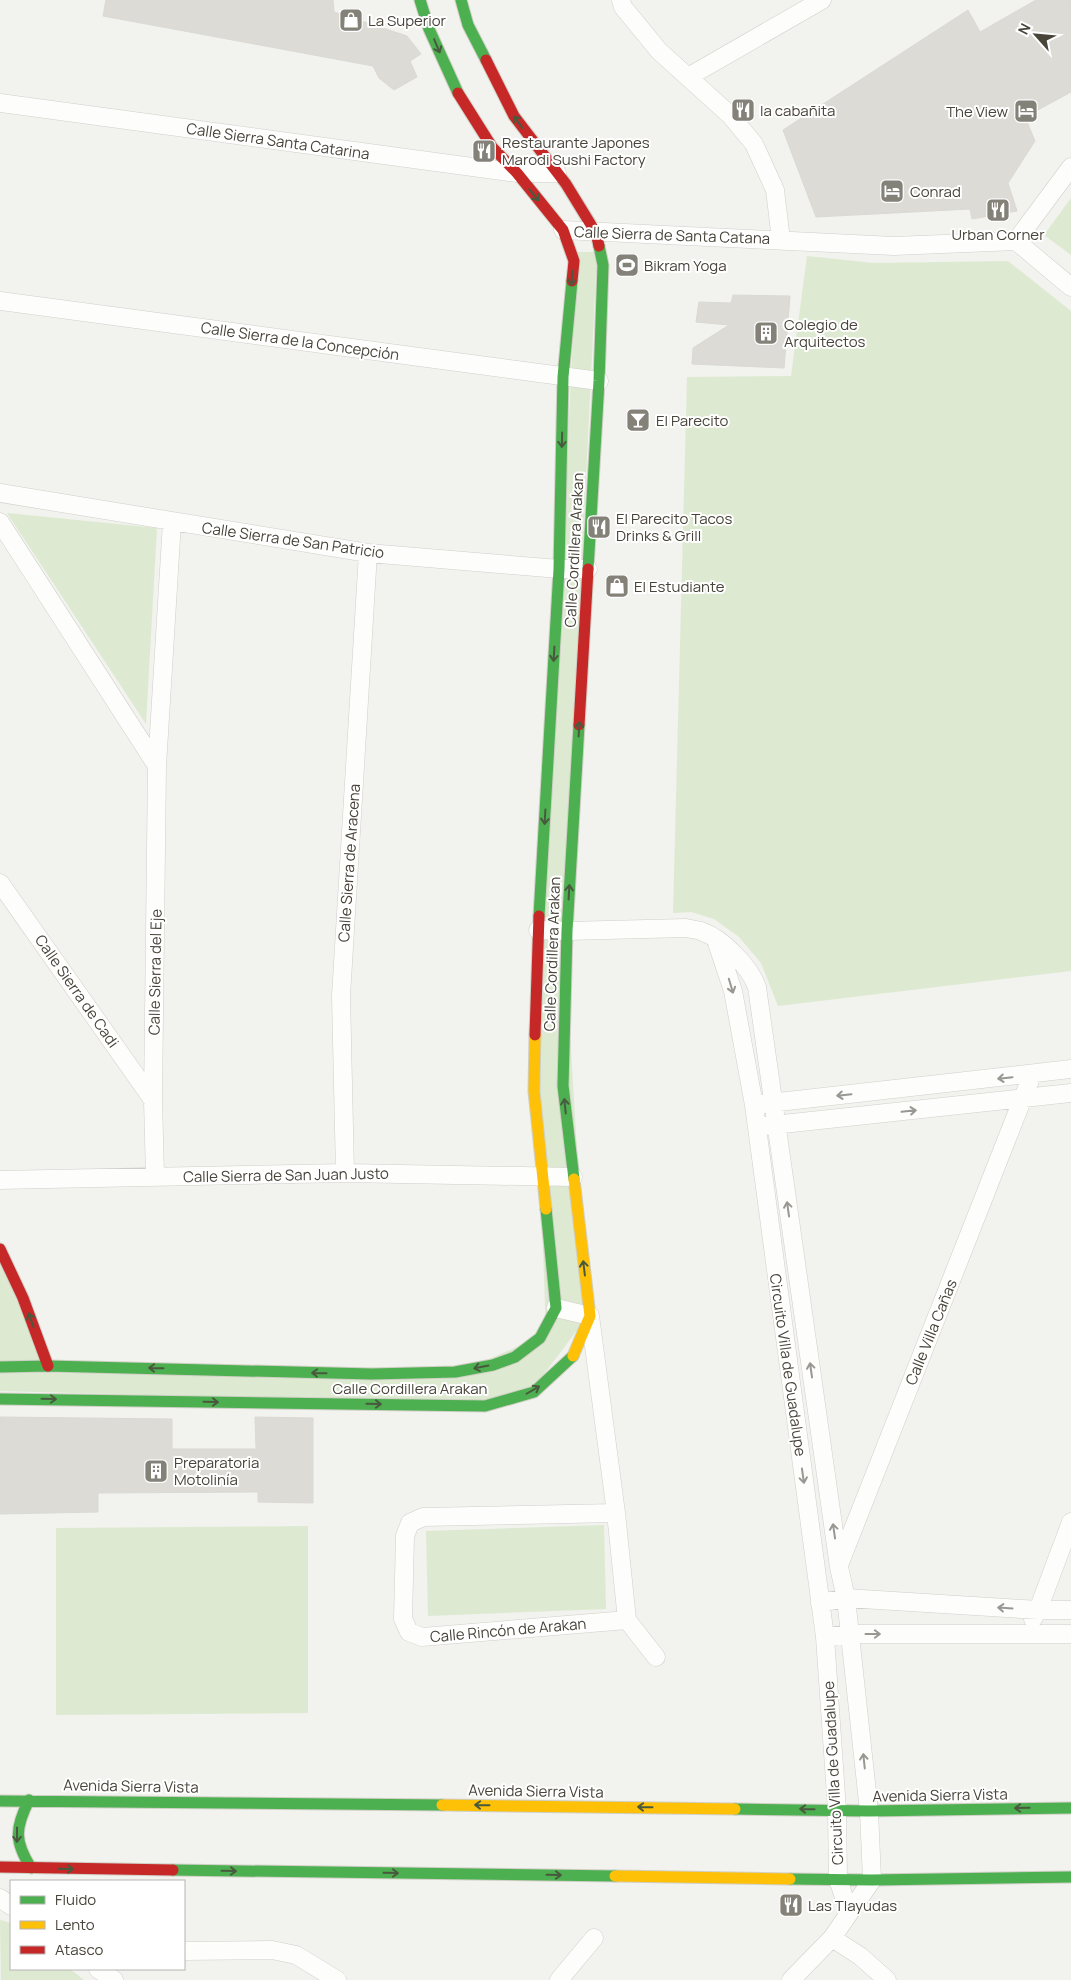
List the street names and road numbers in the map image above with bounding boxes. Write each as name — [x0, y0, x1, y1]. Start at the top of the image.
street label: Calle Sierra Santa Catarina — [185, 118, 371, 164]
street label: Calle Sierra de Santa Catana — [574, 221, 770, 249]
street label: Calle Sierra de la Concepción — [199, 317, 401, 365]
street label: Calle Cordillera Arakan — [559, 472, 589, 628]
street label: Calle Sierra de San Patricio — [201, 517, 386, 563]
street label: Calle Sierra de Aracena — [333, 783, 365, 943]
street label: Calle Cordillera Arakan — [539, 876, 565, 1032]
street label: Calle Sierra del Eje — [143, 908, 167, 1035]
street label: Calle Sierra de Cadi — [30, 930, 124, 1052]
street label: Calle Sierra de San Juan Justo — [183, 1163, 389, 1187]
street label: Circuito Villa de Guadalupe — [765, 1272, 811, 1458]
street label: Calle Villa Cañas — [900, 1276, 962, 1388]
street label: Calle Cordillera Arakan — [333, 1378, 488, 1399]
street label: Calle Rincón de Arakan — [429, 1613, 587, 1647]
street label: Circuito Villa de Guadalupe — [818, 1680, 848, 1865]
street label: Avenida Sierra Vista — [63, 1774, 199, 1798]
street label: Avenida Sierra Vista — [468, 1779, 604, 1803]
street label: Avenida Sierra Vista — [872, 1783, 1008, 1807]

